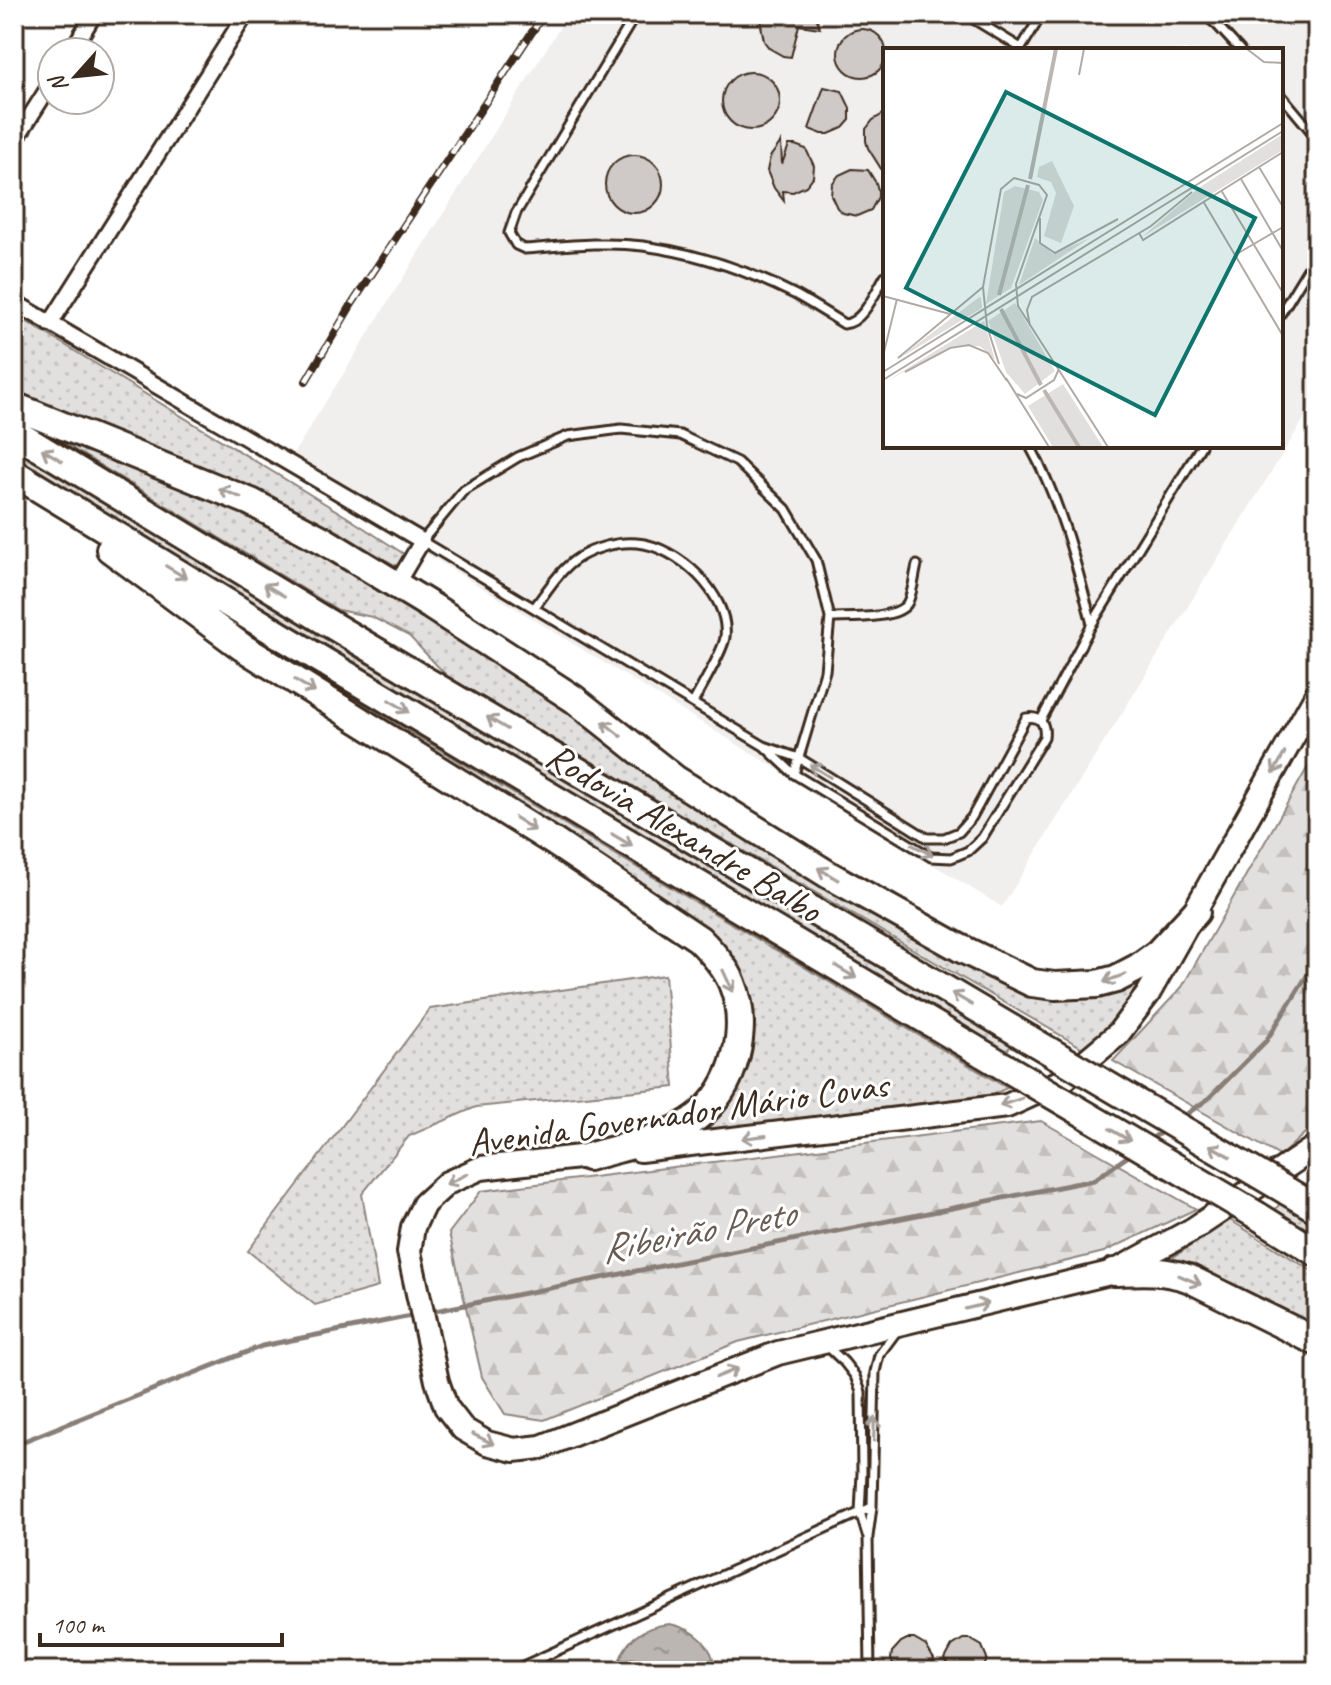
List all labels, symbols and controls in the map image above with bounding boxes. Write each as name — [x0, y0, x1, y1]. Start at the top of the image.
north arrow — [36, 36, 116, 116]
inset map — [883, 48, 1283, 448]
text: N — [42, 69, 75, 97]
one-way arrow — [41, 447, 64, 463]
one-way arrow — [218, 485, 243, 500]
one-way arrow — [164, 564, 187, 580]
one-way arrow — [263, 582, 286, 598]
one-way arrow — [293, 679, 316, 695]
one-way arrow — [387, 699, 410, 715]
one-way arrow — [486, 715, 509, 731]
one-way arrow — [602, 721, 623, 738]
street label: Rodovia Alexandre Balbo — [538, 732, 831, 934]
one-way arrow — [1271, 750, 1286, 774]
one-way arrow — [809, 763, 832, 779]
one-way arrow — [513, 816, 536, 832]
one-way arrow — [610, 832, 633, 848]
one-way arrow — [909, 843, 933, 859]
one-way arrow — [817, 866, 840, 882]
one-way arrow — [834, 965, 857, 981]
one-way arrow — [721, 968, 736, 992]
one-way arrow — [1103, 972, 1128, 986]
one-way arrow — [950, 991, 974, 1006]
street label: Avenida Governador Mário Covas — [465, 1060, 894, 1166]
one-way arrow — [999, 1096, 1024, 1111]
one-way arrow — [1108, 1128, 1132, 1143]
one-way arrow — [741, 1129, 767, 1144]
one-way arrow — [1209, 1143, 1232, 1159]
one-way arrow — [446, 1172, 470, 1187]
water label: Ribeirão Preto — [596, 1187, 803, 1274]
one-way arrow — [1177, 1274, 1202, 1289]
one-way arrow — [964, 1297, 990, 1312]
one-way arrow — [714, 1365, 739, 1380]
one-way arrow — [866, 1416, 881, 1443]
one-way arrow — [471, 1432, 494, 1447]
scale bar — [40, 1597, 282, 1647]
text: 100 m — [52, 1610, 106, 1640]

